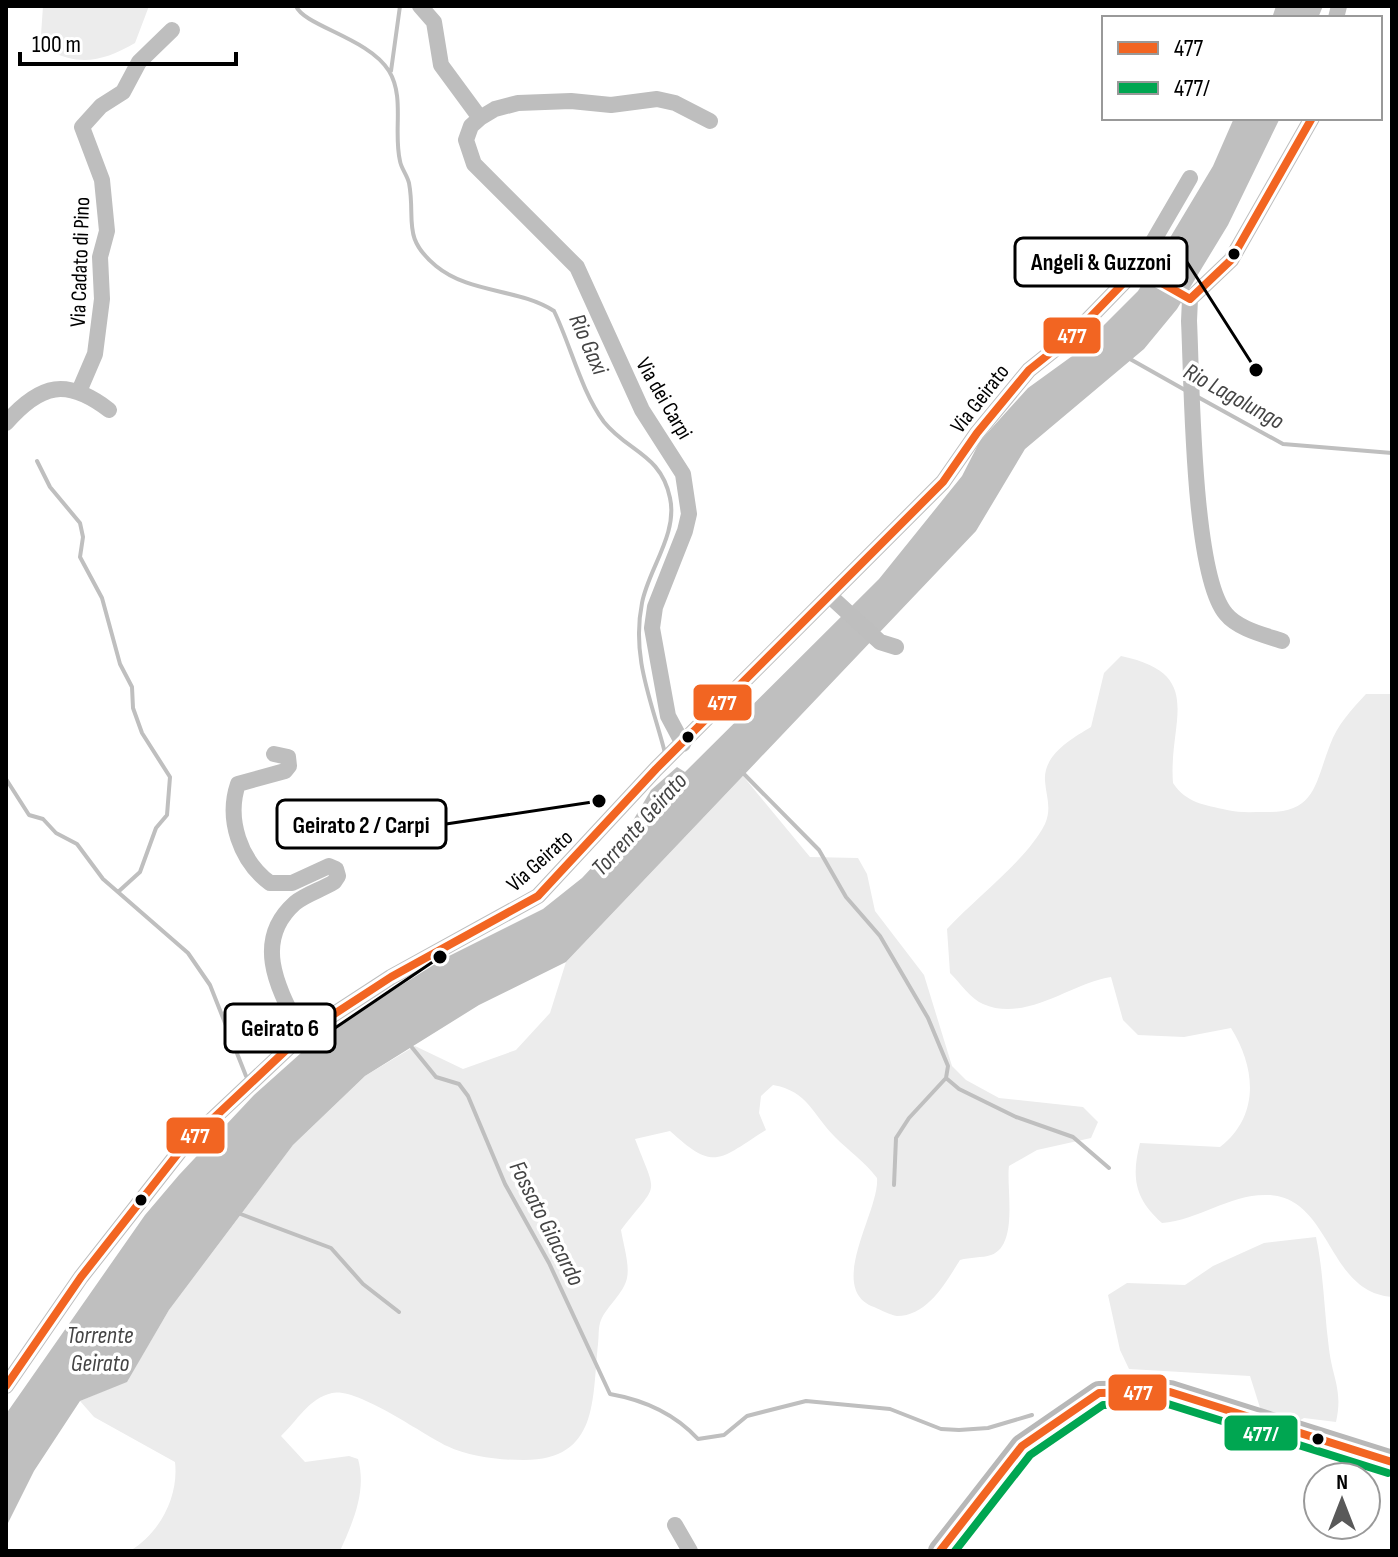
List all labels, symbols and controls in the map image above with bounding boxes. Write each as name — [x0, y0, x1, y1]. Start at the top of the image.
scale bar — [20, 16, 236, 66]
legend — [1102, 16, 1382, 120]
text: 100 m — [32, 30, 81, 59]
text: 477 — [1174, 34, 1204, 63]
text: 477/ — [1174, 74, 1210, 103]
street label: Via Cadato di Pino — [65, 197, 96, 328]
callout: Angeli & Guzzoni — [1015, 238, 1187, 286]
unlabelled marker — [1226, 246, 1242, 262]
text: Angeli & Guzzoni — [1030, 248, 1171, 277]
water label: Rio Gaxi — [562, 309, 615, 380]
line badge: 477 — [1042, 316, 1102, 355]
text: 477 — [1057, 323, 1087, 350]
street label: Via dei Carpi — [630, 353, 698, 444]
water label: Rio Lagolungo — [1179, 357, 1289, 436]
street label: Via Geirato — [945, 359, 1015, 439]
line badge: 477 — [692, 683, 753, 722]
text: 477 — [707, 690, 737, 717]
unlabelled marker — [680, 729, 696, 745]
water label: Torrente Geirato — [585, 767, 693, 882]
callout: Geirato 2 / Carpi — [277, 800, 446, 848]
text: Geirato 2 / Carpi — [292, 811, 430, 840]
street label: Via Geirato — [501, 824, 579, 898]
callout: Geirato 6 — [225, 1004, 335, 1052]
text: Geirato 6 — [241, 1014, 319, 1043]
line badge: 477 — [165, 1116, 226, 1155]
text: 477 — [180, 1123, 210, 1150]
water label: Fossato Giacardo — [503, 1156, 591, 1291]
unlabelled marker — [133, 1192, 149, 1208]
water label: Torrente Geirato — [67, 1321, 133, 1378]
line badge: 477 — [1107, 1373, 1168, 1412]
text: 477 — [1123, 1380, 1153, 1407]
line badge: 477/ — [1223, 1414, 1299, 1452]
text: 477/ — [1243, 1421, 1280, 1448]
unlabelled marker — [1310, 1431, 1326, 1447]
north arrow — [1302, 1461, 1382, 1541]
text: N — [1336, 1469, 1348, 1496]

